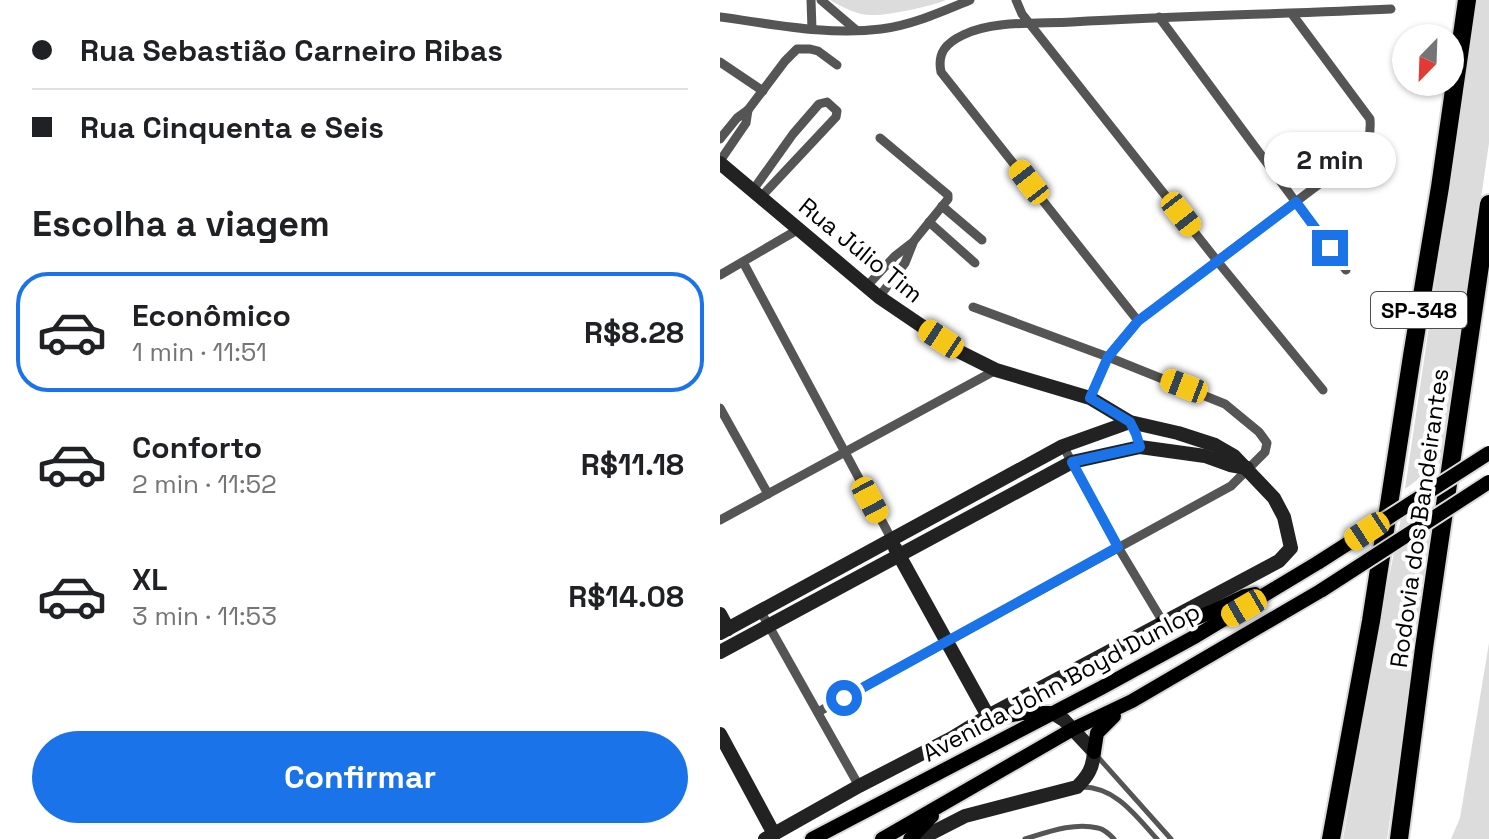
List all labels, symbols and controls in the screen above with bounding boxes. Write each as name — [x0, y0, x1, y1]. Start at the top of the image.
north arrow — [1392, 24, 1464, 96]
map controls — [1392, 24, 1464, 96]
text: Rua Sebastião Carneiro Ribas — [80, 31, 503, 70]
text: Rua Cinquenta e Seis — [80, 108, 384, 147]
callout: 2 min — [1264, 132, 1396, 188]
text: 2 min — [1296, 143, 1364, 177]
car — [1005, 156, 1053, 208]
car — [1157, 188, 1205, 240]
street label: Rua Júlio Tim — [793, 191, 929, 309]
text: Escolha a viagem — [32, 201, 330, 247]
route end — [1312, 230, 1348, 266]
road number: SP-348 — [1371, 292, 1467, 328]
icon: car — [36, 296, 108, 368]
text: Econômico — [132, 296, 291, 335]
text: R$8.28 — [584, 313, 684, 352]
car — [914, 316, 968, 362]
text: 1 min · 11:51 — [132, 335, 267, 369]
car — [1157, 366, 1211, 406]
street label: Rodovia dos Bandeirantes — [1383, 366, 1455, 670]
icon: car — [36, 428, 108, 500]
text: Conforto — [132, 428, 262, 467]
text: R$11.18 — [581, 445, 684, 484]
text: 2 min · 11:52 — [132, 467, 277, 501]
car — [848, 473, 892, 527]
car — [1340, 508, 1394, 554]
icon: car — [36, 560, 108, 632]
text: XL — [132, 560, 168, 599]
text: R$14.08 — [568, 577, 684, 616]
car — [1217, 586, 1271, 630]
street label: Avenida John Boyd Dunlop — [917, 596, 1205, 768]
text: 3 min · 11:53 — [132, 599, 277, 633]
route start — [826, 680, 862, 716]
button: Confirmar — [32, 731, 688, 823]

